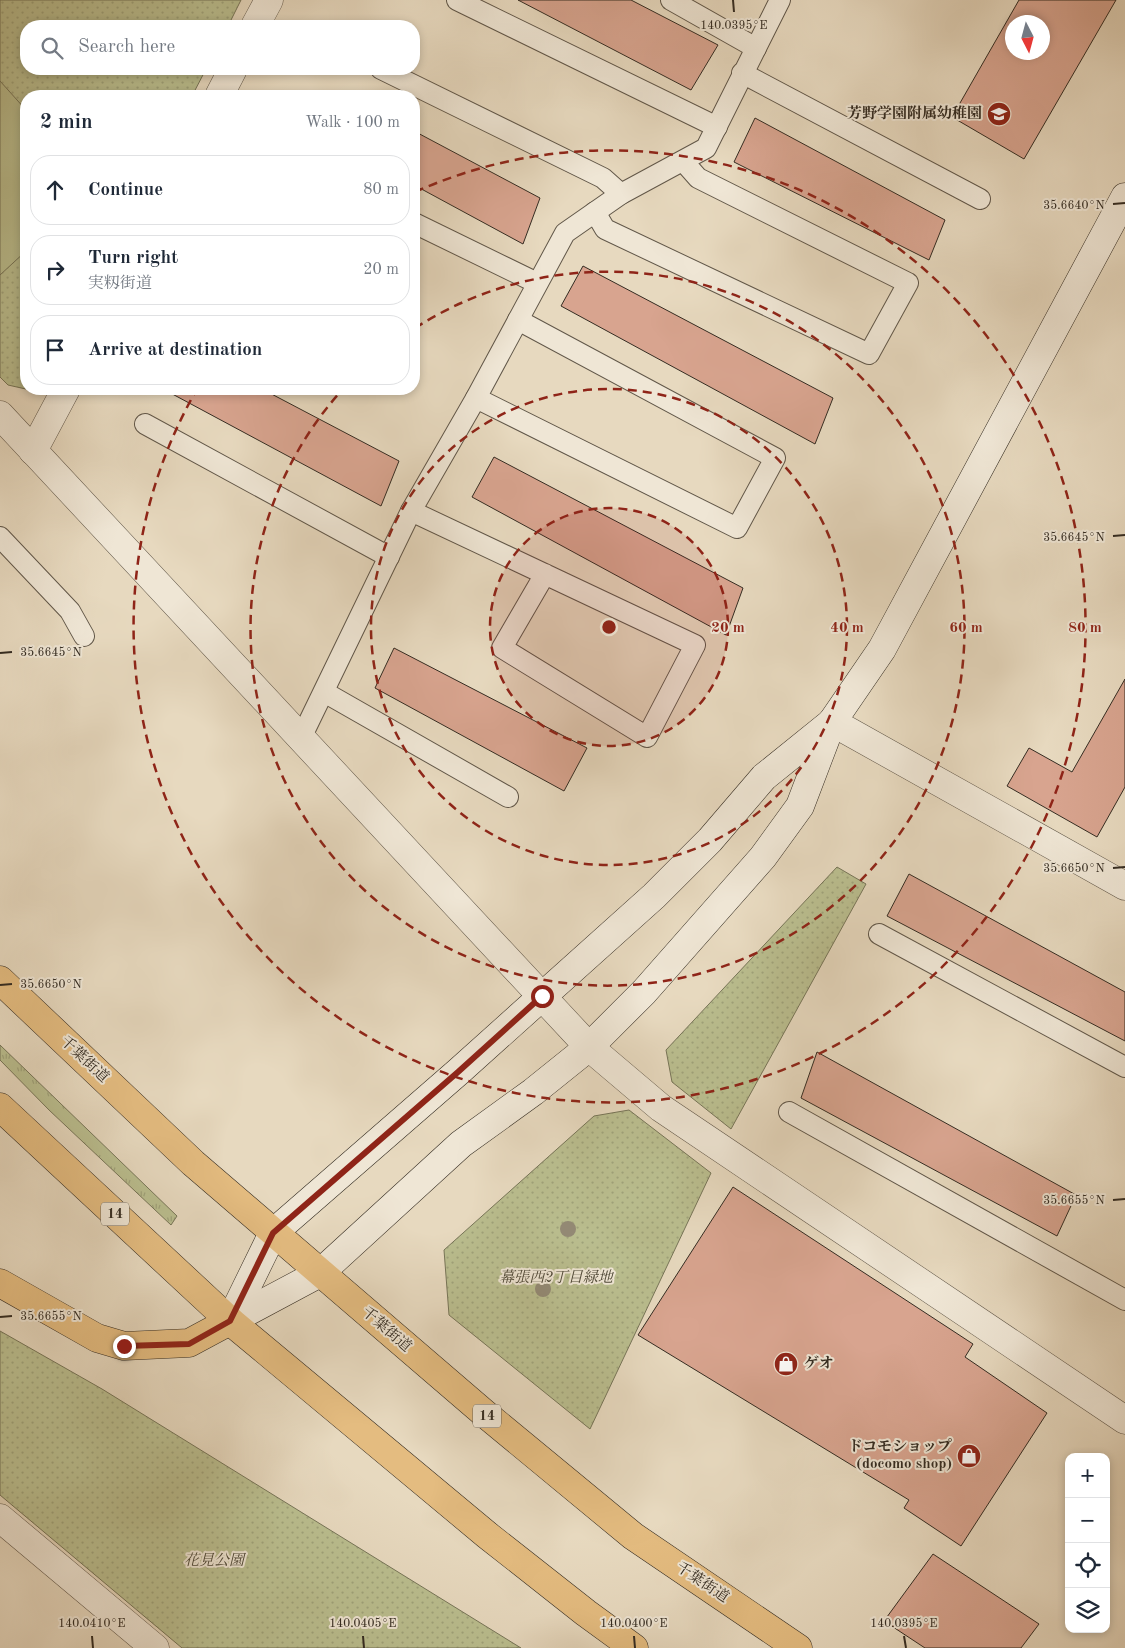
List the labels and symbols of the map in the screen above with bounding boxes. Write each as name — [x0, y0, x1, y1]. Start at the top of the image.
north arrow — [1005, 15, 1050, 60]
text: 140.0395°E — [700, 19, 768, 32]
school or university icon: 芳野学園附属幼稚園 — [986, 101, 1012, 127]
place label: 芳野学園附属幼稚園 — [847, 105, 982, 122]
text: 35.6640°N — [1043, 199, 1105, 212]
text: 35.6645°N — [1043, 531, 1105, 544]
centre of rings — [600, 618, 618, 636]
text: 20 m — [711, 621, 745, 636]
text: 40 m — [830, 621, 864, 636]
text: 60 m — [949, 621, 983, 636]
text: 80 m — [1068, 621, 1102, 636]
text: 35.6645°N — [20, 646, 82, 659]
text: 35.6650°N — [1043, 862, 1105, 875]
text: 35.6650°N — [20, 978, 82, 991]
route start — [531, 985, 554, 1008]
street label: 千葉街道 — [57, 1033, 112, 1086]
text: 35.6655°N — [1043, 1194, 1105, 1207]
road number: 14 — [101, 1202, 129, 1226]
park label: 幕張西2丁目緑地 — [499, 1269, 615, 1286]
street label: 千葉街道 — [358, 1303, 415, 1355]
text: 35.6655°N — [20, 1310, 82, 1323]
route end — [113, 1335, 136, 1358]
shop icon: ゲオ — [773, 1351, 799, 1377]
place label: ゲオ — [804, 1355, 834, 1372]
road number: 14 — [473, 1404, 501, 1428]
place label: ドコモショップ (docomo shop) — [848, 1438, 952, 1472]
shop icon: ドコモショップ (docomo shop) — [956, 1443, 982, 1469]
park label: 花見公園 — [184, 1552, 247, 1569]
street label: 千葉街道 — [673, 1558, 732, 1606]
text: 140.0405°E — [329, 1617, 397, 1630]
text: 140.0395°E — [870, 1617, 938, 1630]
text: 140.0410°E — [58, 1618, 126, 1630]
text: 140.0400°E — [600, 1618, 668, 1630]

